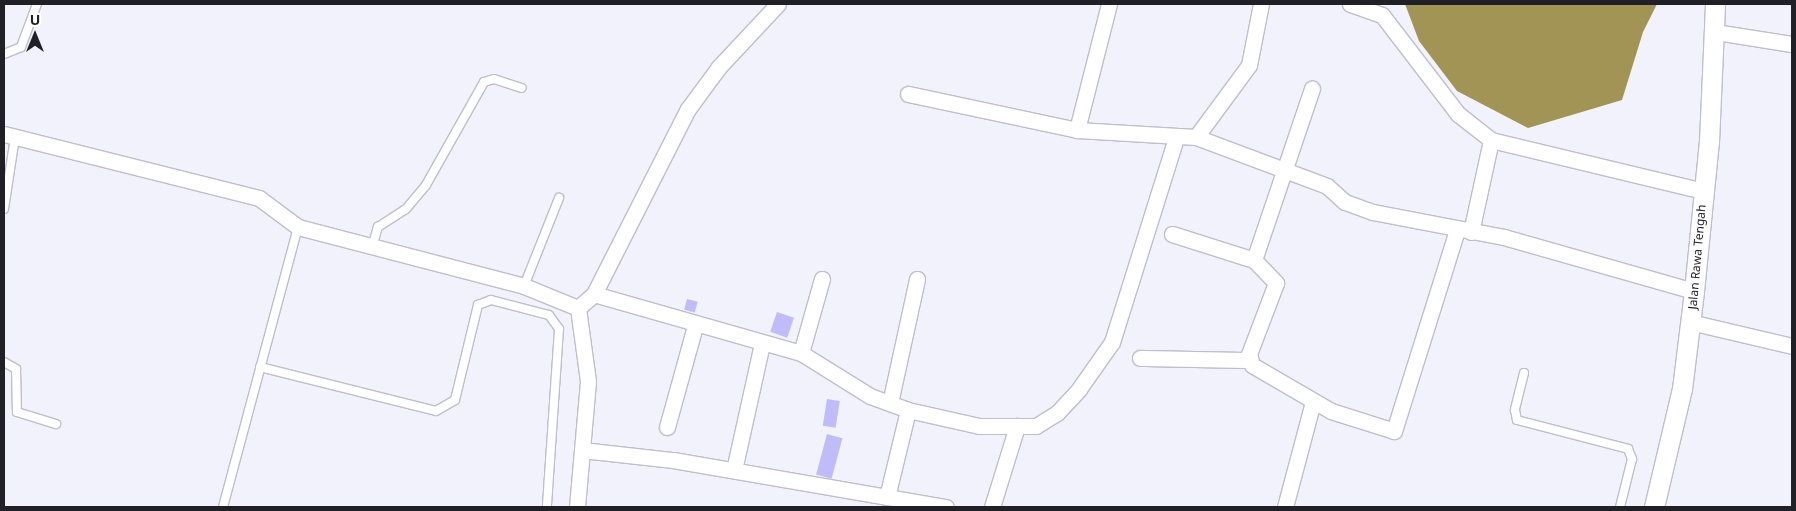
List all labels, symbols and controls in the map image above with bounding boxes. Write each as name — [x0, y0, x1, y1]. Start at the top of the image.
north arrow — [10, 10, 60, 60]
text: U — [30, 10, 40, 29]
street label: Jalan Rawa Tengah — [1685, 204, 1709, 310]

